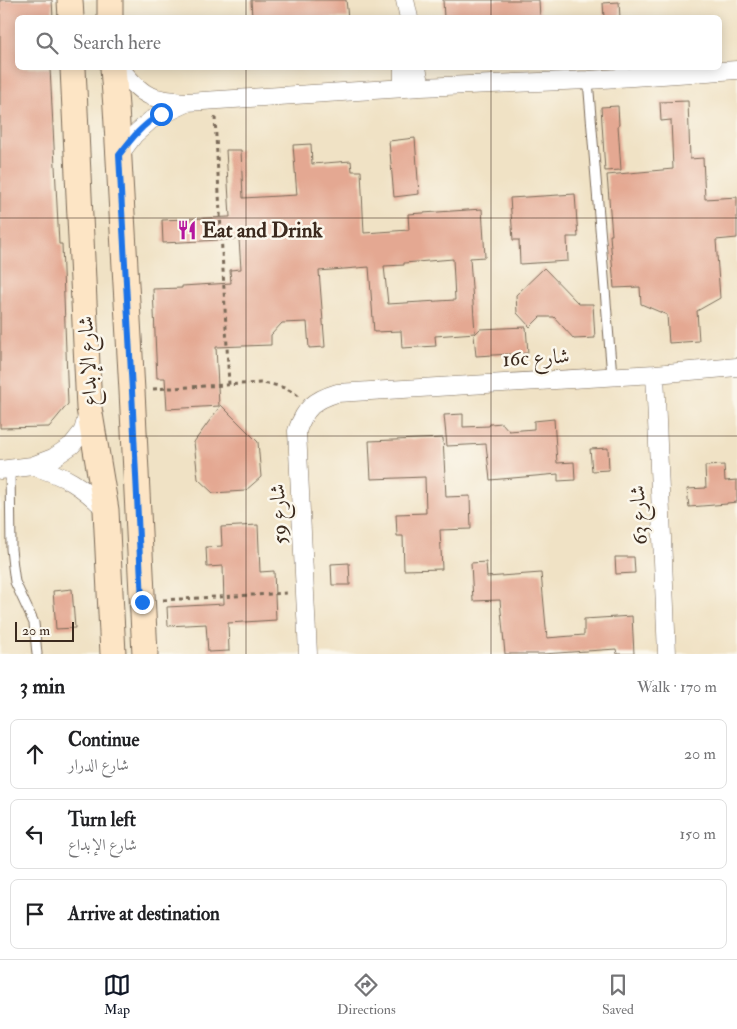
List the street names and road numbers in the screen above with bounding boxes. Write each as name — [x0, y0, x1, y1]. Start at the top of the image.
street label: شارع الإبداع — [72, 315, 108, 407]
street label: 16c شارع — [502, 343, 571, 377]
street label: شارع 59 — [264, 483, 298, 545]
street label: شارع 63 — [624, 484, 658, 545]

